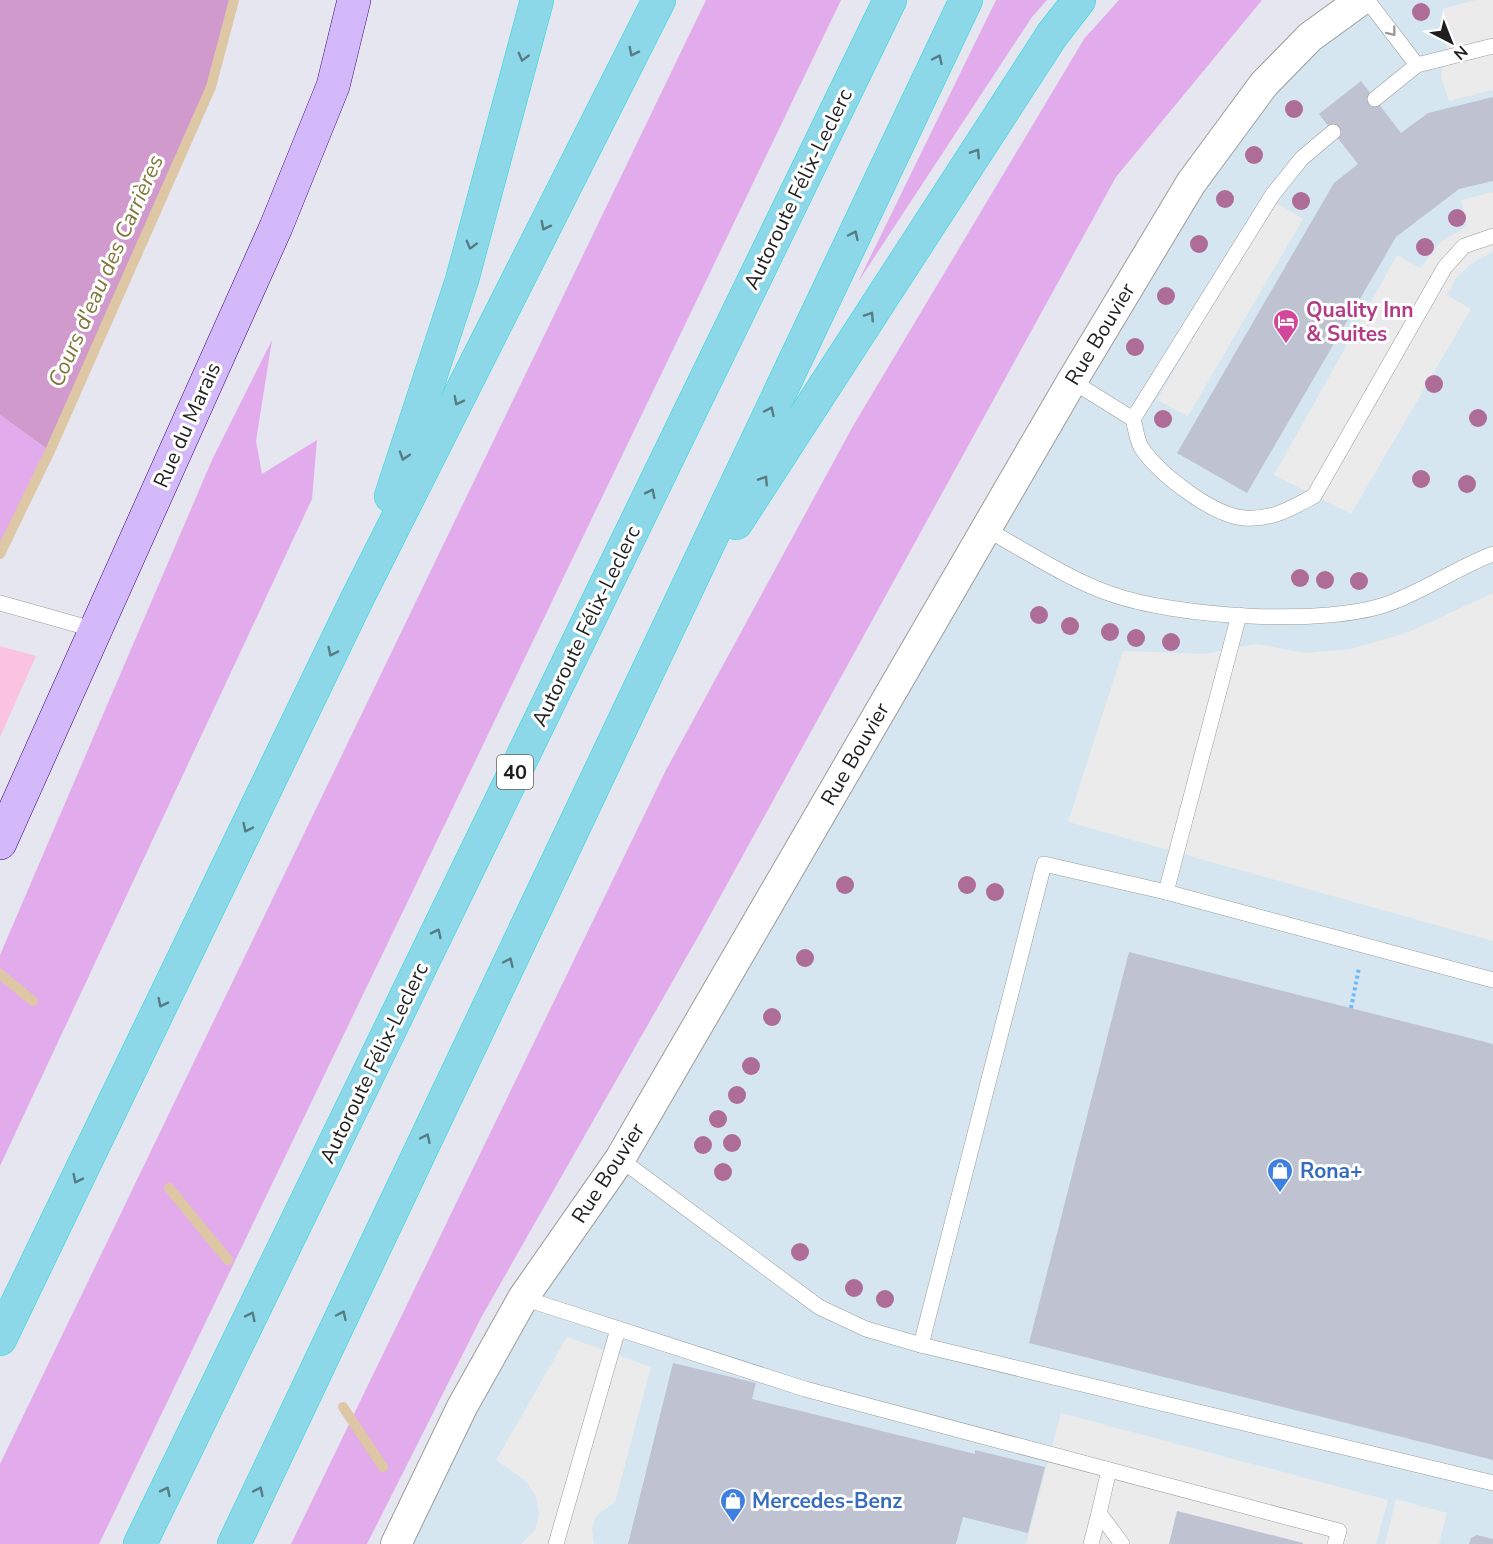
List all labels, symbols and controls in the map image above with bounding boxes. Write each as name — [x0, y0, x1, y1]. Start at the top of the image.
north arrow — [1421, 12, 1481, 72]
one-way arrow — [1384, 26, 1395, 37]
text: N — [1449, 40, 1472, 65]
one-way arrow — [629, 46, 640, 57]
one-way arrow — [517, 52, 530, 62]
one-way arrow — [930, 55, 942, 66]
street label: Autoroute Félix-Leclerc — [737, 84, 859, 294]
one-way arrow — [968, 148, 979, 159]
water label: Cours d'eau des Carrières — [41, 150, 171, 392]
one-way arrow — [541, 220, 552, 231]
one-way arrow — [846, 231, 858, 242]
one-way arrow — [466, 239, 478, 250]
street label: Rue Bouvier — [1059, 277, 1142, 390]
place label: Quality Inn & Suites — [1306, 296, 1414, 348]
hotel icon: Quality Inn & Suites — [1271, 307, 1301, 345]
one-way arrow — [862, 312, 873, 323]
street label: Rue du Marais — [147, 358, 227, 492]
one-way arrow — [453, 394, 465, 405]
one-way arrow — [762, 407, 774, 418]
one-way arrow — [399, 450, 412, 461]
one-way arrow — [756, 476, 768, 486]
one-way arrow — [643, 488, 655, 499]
street label: Autoroute Félix-Leclerc — [525, 521, 647, 731]
one-way arrow — [328, 646, 339, 657]
street label: Rue Bouvier — [814, 697, 896, 811]
road number: 40 — [497, 755, 533, 789]
one-way arrow — [243, 821, 254, 832]
one-way arrow — [430, 928, 441, 939]
street label: Autoroute Félix-Leclerc — [313, 958, 435, 1168]
one-way arrow — [501, 958, 513, 969]
one-way arrow — [158, 997, 170, 1008]
street label: Rue Bouvier — [565, 1117, 651, 1229]
one-way arrow — [418, 1134, 430, 1145]
shop icon: Rona+ — [1265, 1156, 1295, 1194]
place label: Rona+ — [1300, 1157, 1363, 1185]
one-way arrow — [73, 1172, 85, 1183]
one-way arrow — [335, 1310, 347, 1321]
one-way arrow — [244, 1312, 255, 1322]
shop icon: Mercedes-Benz — [718, 1486, 748, 1524]
one-way arrow — [158, 1487, 170, 1498]
one-way arrow — [252, 1487, 264, 1498]
place label: Mercedes-Benz — [752, 1487, 902, 1515]

